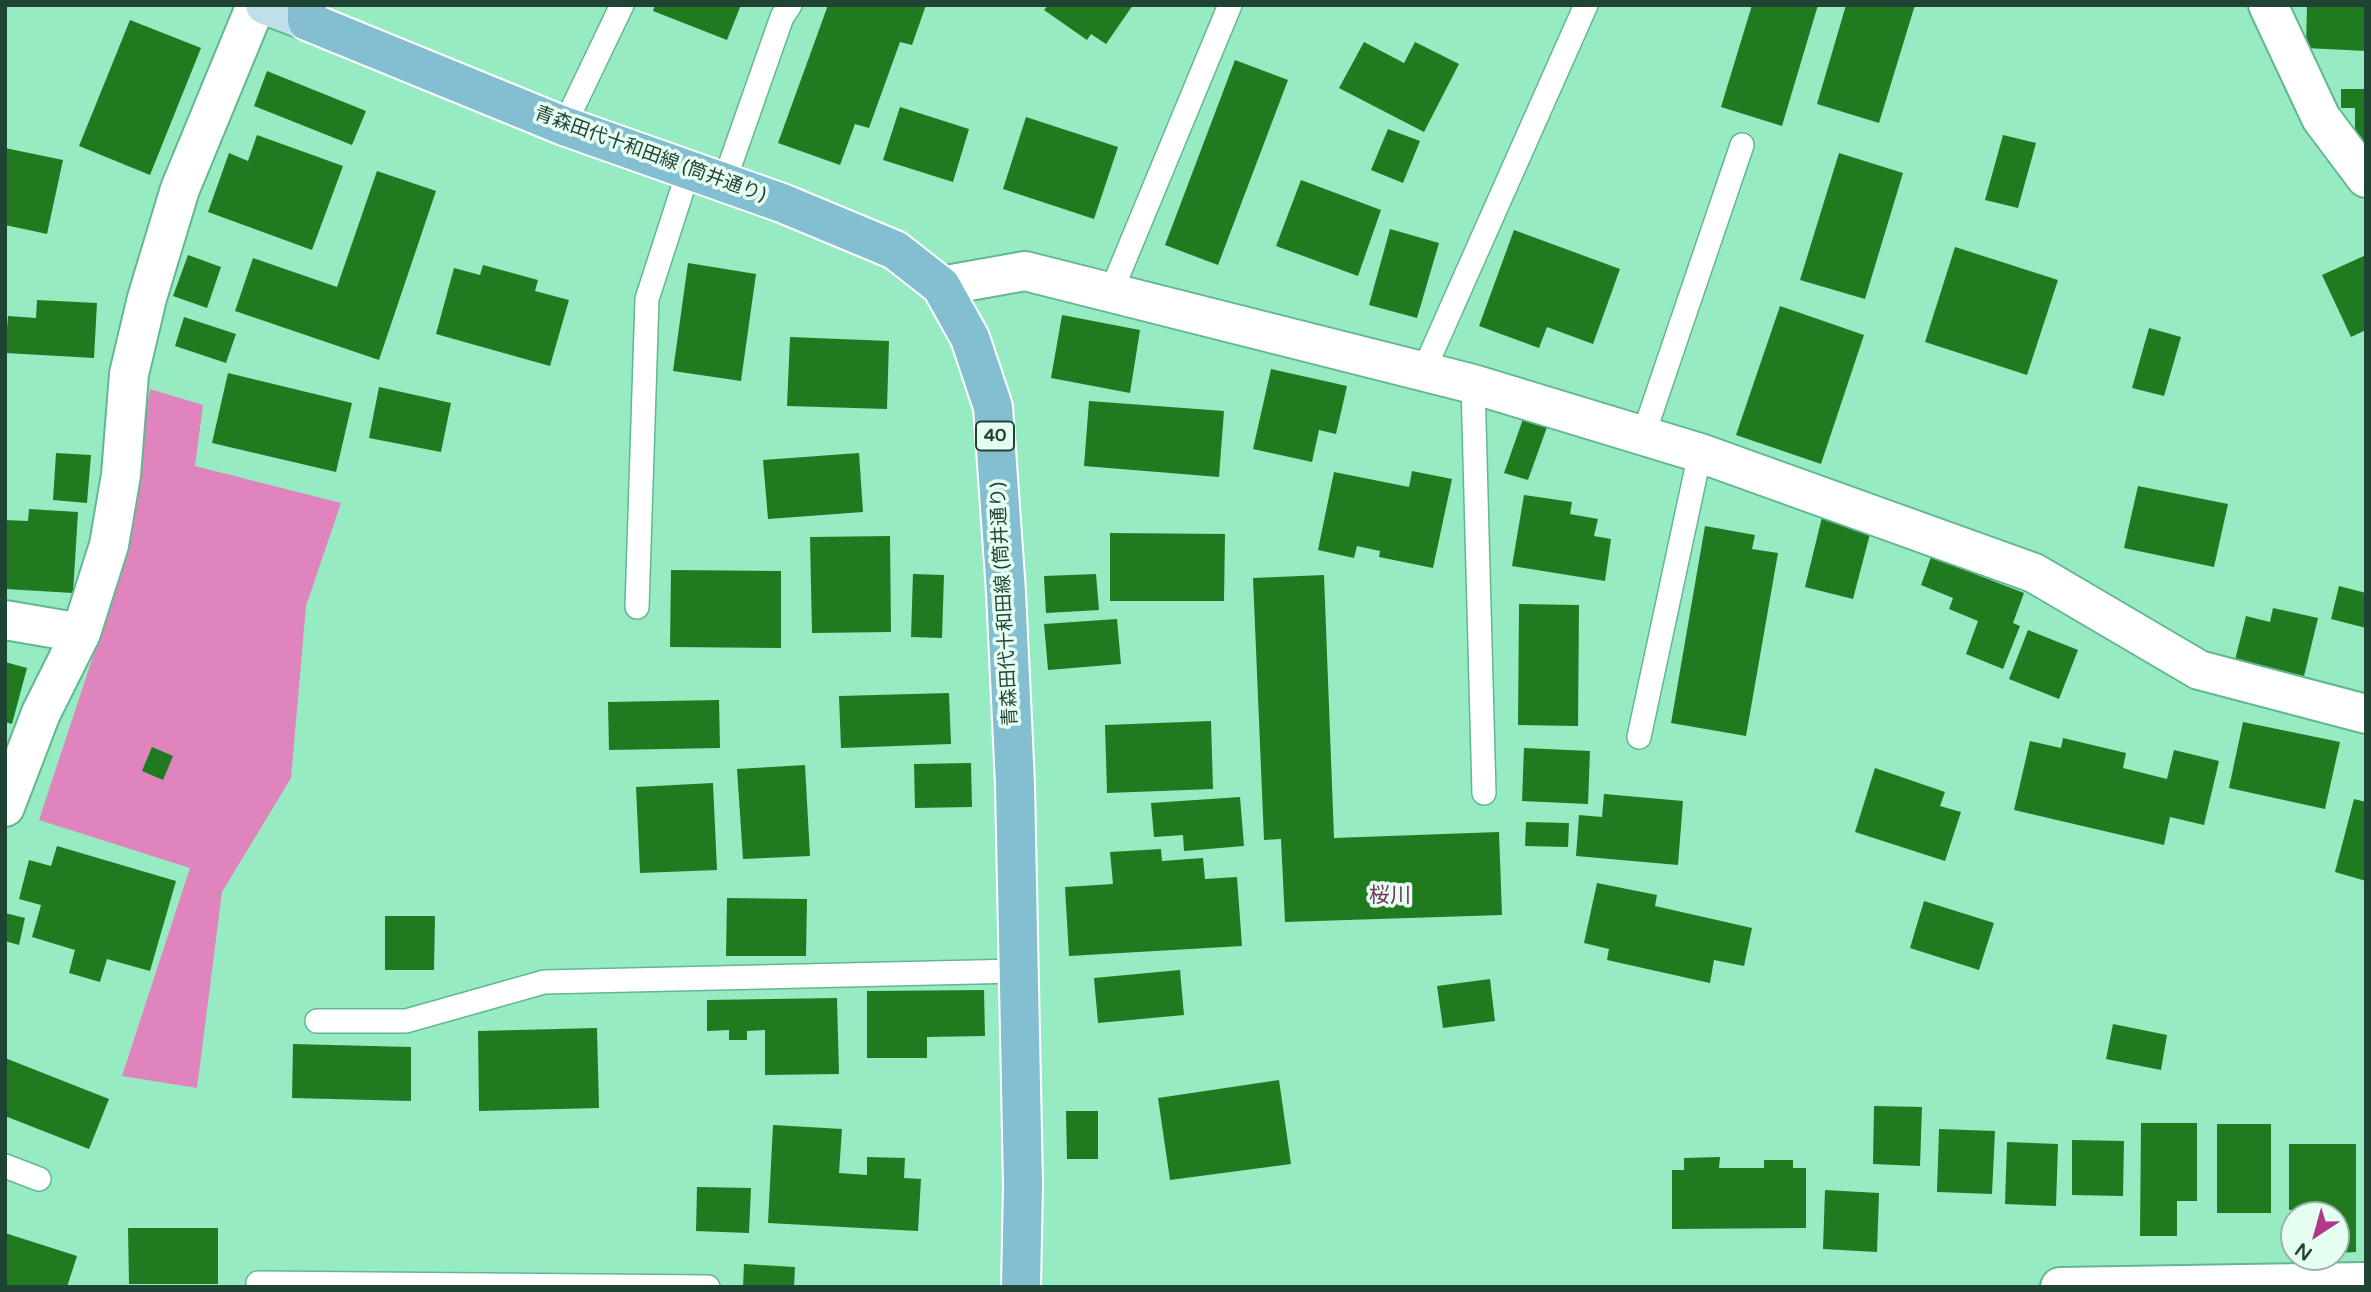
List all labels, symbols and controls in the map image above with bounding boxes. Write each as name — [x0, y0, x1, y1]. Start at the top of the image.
street label: 青森田代十和田線 (筒井通り) — [531, 102, 769, 208]
road number: 40 — [976, 422, 1014, 450]
street label: 青森田代十和田線 (筒井通り) — [987, 481, 1023, 727]
district label: 桜川 — [1369, 883, 1411, 909]
north arrow — [2280, 1201, 2350, 1271]
text: N — [2291, 1238, 2316, 1265]

